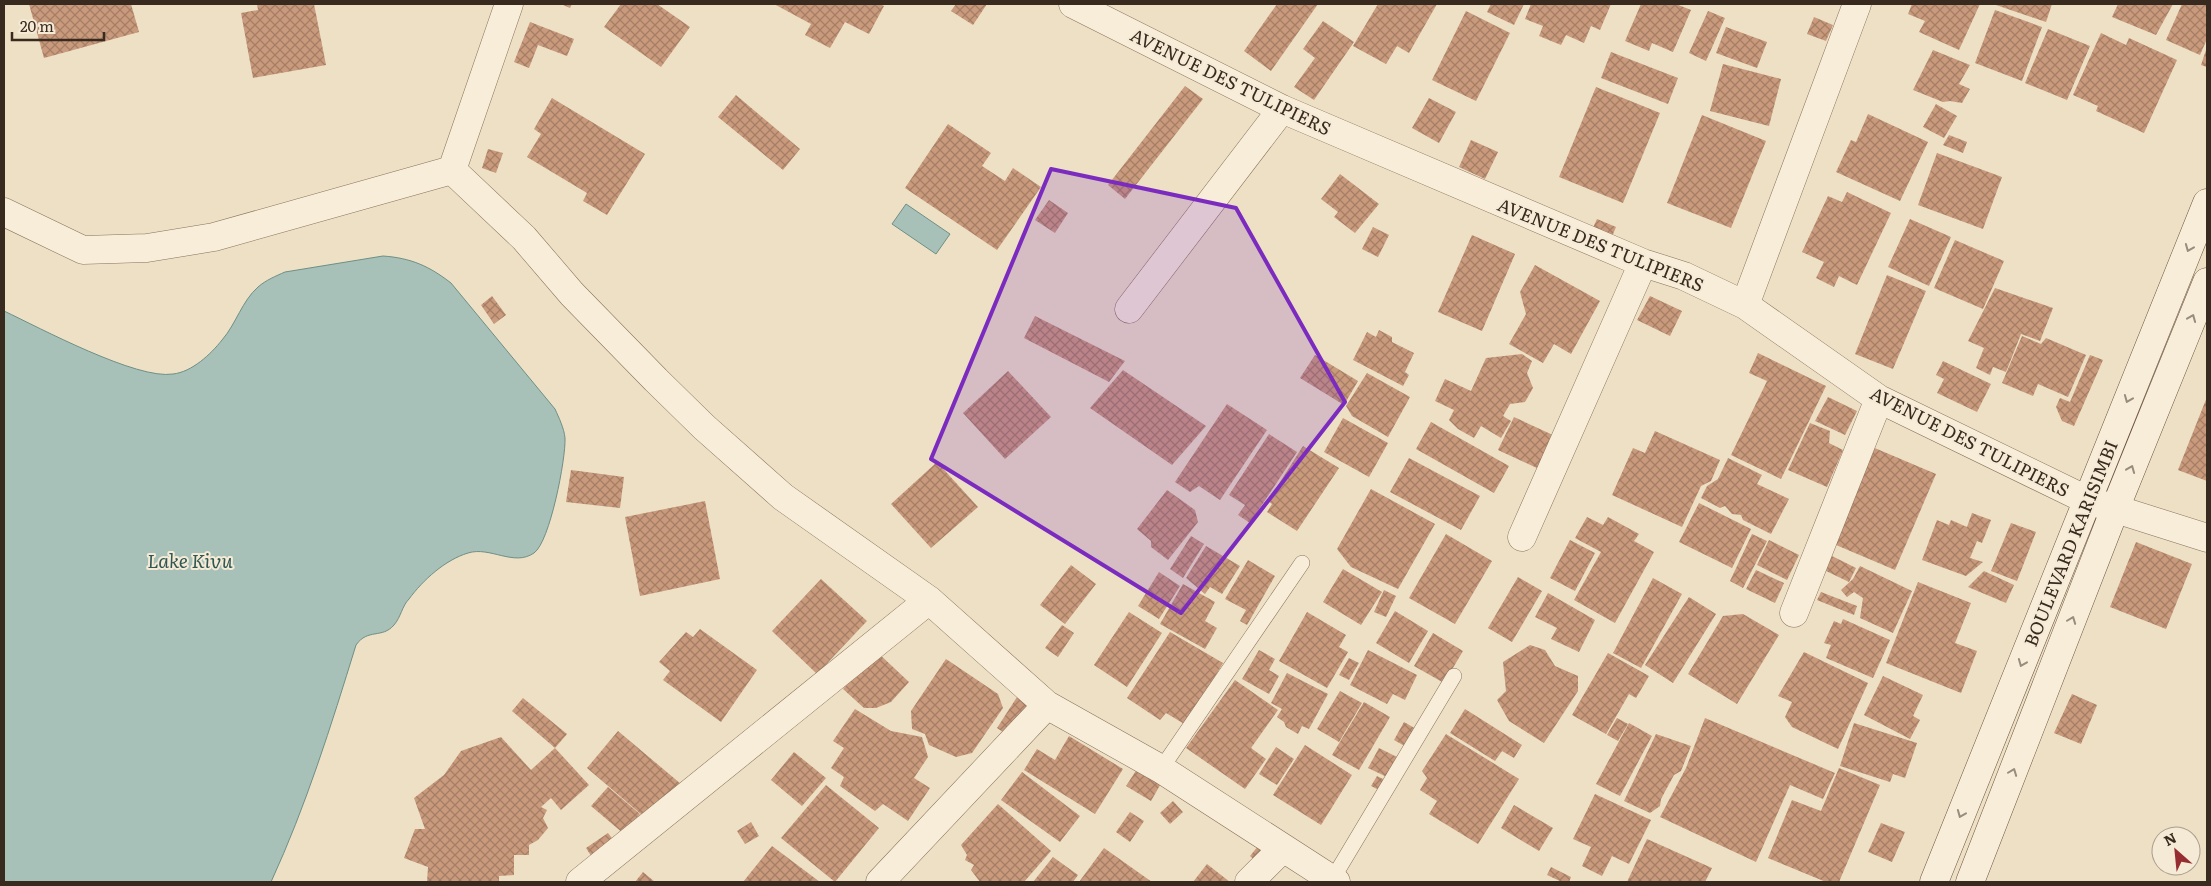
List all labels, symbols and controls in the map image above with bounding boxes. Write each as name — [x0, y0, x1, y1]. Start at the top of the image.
scale bar — [12, 10, 105, 42]
text: 20 m — [20, 14, 54, 37]
street label: AVENUE DES TULIPIERS — [1126, 21, 1336, 141]
street label: AVENUE DES TULIPIERS — [1494, 190, 1708, 298]
one-way arrow — [2185, 243, 2195, 252]
one-way arrow — [2186, 314, 2197, 323]
street label: AVENUE DES TULIPIERS — [1866, 379, 2074, 503]
one-way arrow — [2124, 394, 2134, 403]
street label: BOULEVARD KARISIMBI — [2016, 436, 2124, 650]
one-way arrow — [2125, 465, 2136, 474]
water label: Lake Kivu — [147, 546, 234, 574]
one-way arrow — [2066, 616, 2076, 625]
one-way arrow — [2018, 658, 2028, 667]
one-way arrow — [2007, 768, 2017, 776]
one-way arrow — [1957, 809, 1967, 818]
north arrow — [2151, 826, 2201, 876]
text: N — [2160, 827, 2180, 850]

